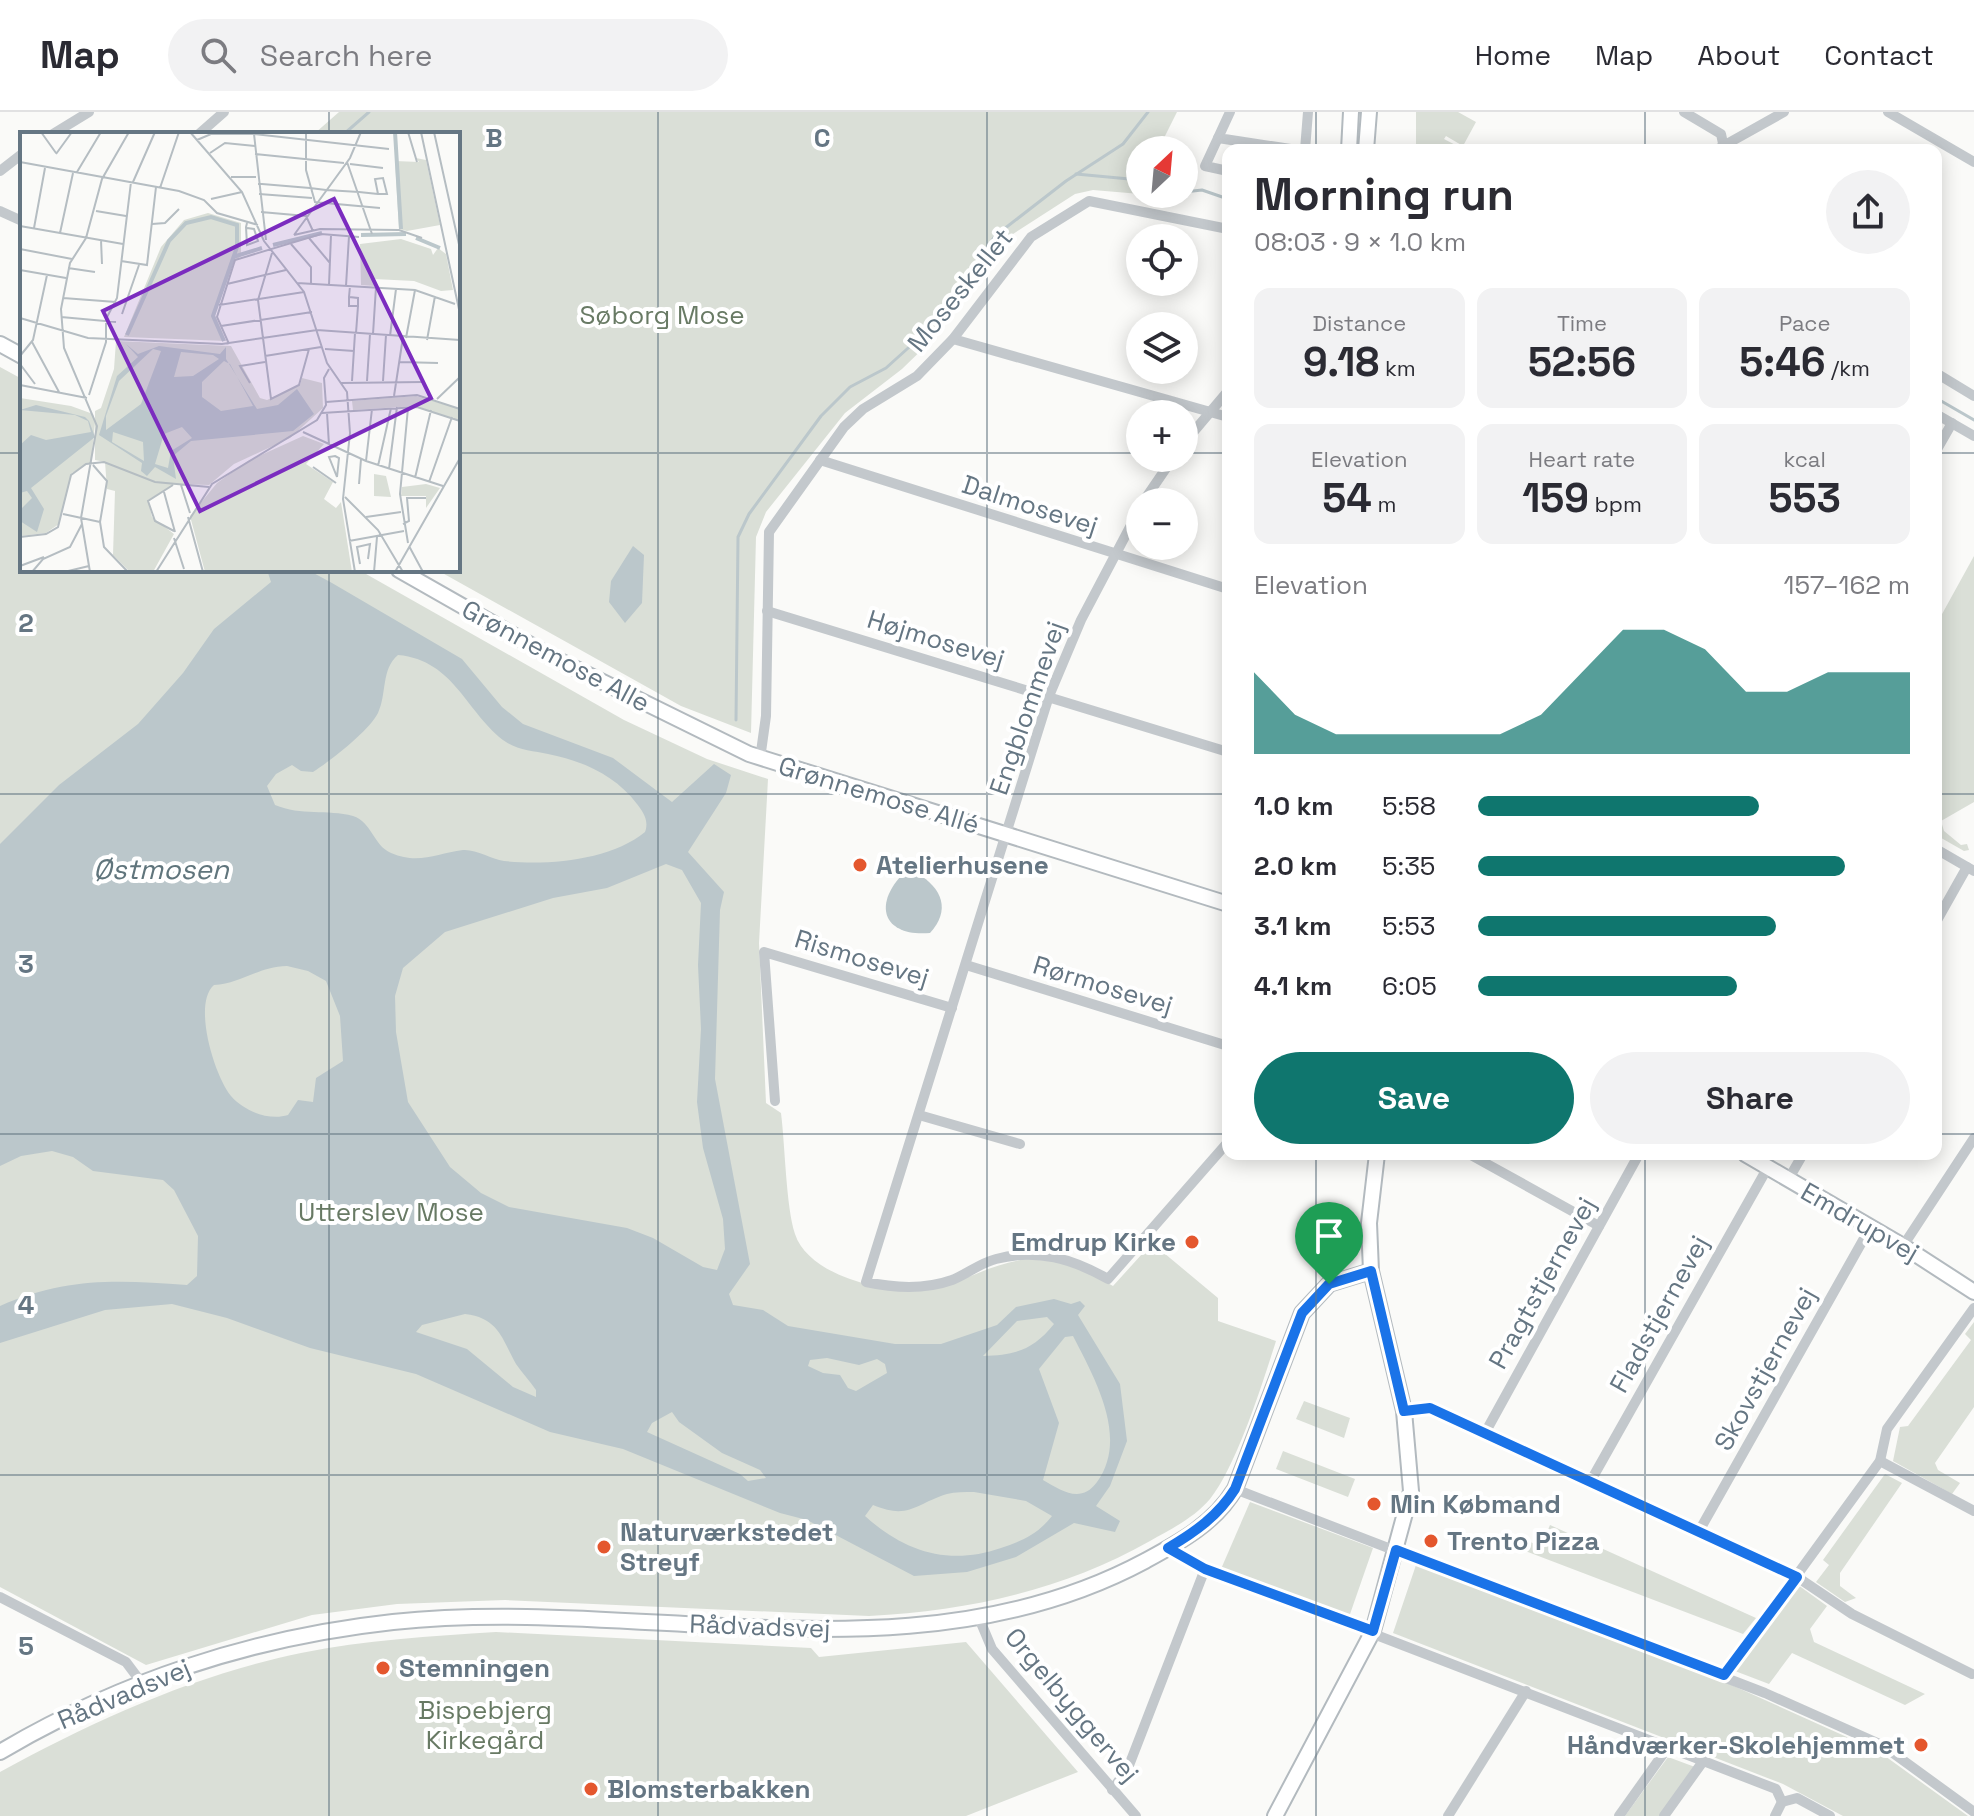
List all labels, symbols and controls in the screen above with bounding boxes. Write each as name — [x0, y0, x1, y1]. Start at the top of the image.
search box — [168, 19, 728, 91]
text: Map — [40, 31, 120, 79]
icon: search — [196, 33, 240, 77]
text: Search here — [260, 36, 433, 75]
text: Home — [1475, 37, 1551, 73]
text: Map — [1595, 37, 1653, 73]
text: About — [1697, 37, 1780, 73]
text: Contact — [1824, 37, 1934, 73]
text: B — [485, 121, 503, 155]
text: C — [814, 121, 830, 155]
inset map — [20, 132, 460, 572]
north arrow — [1126, 136, 1198, 208]
map controls — [1126, 136, 1198, 560]
text: Morning run — [1254, 167, 1514, 223]
button: share — [1826, 170, 1910, 254]
street label: Moseskellet — [900, 221, 1020, 359]
button: locate — [1126, 224, 1198, 296]
text: 08:03 · 9 × 1.0 km — [1254, 225, 1466, 259]
park label: Søborg Mose — [579, 298, 745, 332]
text: Distance — [1312, 309, 1406, 337]
text: Time — [1557, 309, 1607, 337]
text: Pace — [1779, 309, 1830, 337]
button: layers — [1126, 312, 1198, 384]
text: 9.18 — [1303, 337, 1379, 388]
text: 52:56 — [1528, 337, 1636, 388]
text: 5:46 — [1739, 337, 1825, 388]
text: km — [1379, 354, 1416, 382]
text: /km — [1825, 354, 1870, 382]
button: + — [1126, 400, 1198, 472]
text: Elevation — [1311, 445, 1408, 473]
text: Heart rate — [1529, 445, 1635, 473]
text: kcal — [1783, 445, 1826, 473]
street label: Dalmosevej — [958, 467, 1102, 543]
text: 54 — [1322, 473, 1372, 524]
text: 159 — [1522, 473, 1589, 524]
text: 553 — [1769, 473, 1841, 524]
button: − — [1126, 488, 1198, 560]
text: m — [1372, 490, 1396, 518]
text: bpm — [1589, 490, 1642, 518]
text: Elevation — [1254, 568, 1368, 602]
text: 157–162 m — [1784, 568, 1910, 602]
street label: Grønnemose Alle — [456, 592, 656, 720]
street label: Højmosevej — [863, 602, 1009, 676]
text: 2 — [18, 606, 34, 640]
street label: Engblommevej — [981, 617, 1073, 799]
street label: Grønnemose Allé — [774, 748, 984, 842]
text: 1.0 km — [1254, 789, 1334, 823]
text: 5:58 — [1382, 789, 1436, 823]
place label: Atelierhusene — [876, 848, 1049, 882]
text: 2.0 km — [1254, 849, 1337, 883]
text: 5:35 — [1382, 849, 1435, 883]
water label: Østmosen — [93, 851, 230, 887]
marker: Atelierhusene — [851, 856, 869, 874]
text: 3.1 km — [1254, 909, 1331, 943]
text: 5:53 — [1382, 909, 1435, 943]
street label: Rismosevej — [791, 921, 933, 995]
text: 3 — [18, 947, 34, 981]
street label: Rørmosevej — [1029, 948, 1177, 1022]
text: 4.1 km — [1254, 969, 1332, 1003]
text: 6:05 — [1382, 969, 1437, 1003]
button: Save — [1254, 1052, 1574, 1144]
button: Share — [1590, 1052, 1910, 1144]
street label: Emdrupvej — [1795, 1175, 1925, 1269]
street label: Pragtstjernevej — [1481, 1191, 1603, 1375]
park label: Utterslev Mose — [298, 1195, 484, 1229]
pin — [1295, 1202, 1363, 1284]
icon: arrive — [1307, 1214, 1351, 1258]
place label: Emdrup Kirke — [1011, 1225, 1176, 1259]
street label: Fladstjernevej — [1602, 1229, 1716, 1399]
marker: Emdrup Kirke — [1183, 1233, 1201, 1251]
street label: Skovstjernevej — [1706, 1281, 1824, 1457]
text: 4 — [18, 1288, 34, 1322]
place label: Min Købmand — [1390, 1487, 1561, 1521]
marker: Min Købmand — [1365, 1495, 1383, 1513]
place label: Naturværkstedet Streyf — [620, 1515, 834, 1579]
place label: Trento Pizza — [1447, 1524, 1600, 1558]
marker: Trento Pizza — [1422, 1532, 1440, 1550]
marker: Naturværkstedet Streyf — [595, 1538, 613, 1556]
street label: Rådvadsvej — [689, 1607, 831, 1645]
street label: Orgelbyggervej — [997, 1621, 1147, 1789]
text: 5 — [18, 1629, 34, 1663]
street label: Rådvadsvej — [52, 1651, 196, 1737]
place label: Stemningen — [399, 1651, 550, 1685]
marker: Stemningen — [374, 1659, 392, 1677]
park label: Bispebjerg Kirkegård — [418, 1693, 552, 1757]
place label: Håndværker-Skolehjemmet — [1567, 1728, 1905, 1762]
marker: Håndværker-Skolehjemmet — [1912, 1736, 1930, 1754]
place label: Blomsterbakken — [607, 1772, 811, 1806]
marker: Blomsterbakken — [582, 1780, 600, 1798]

